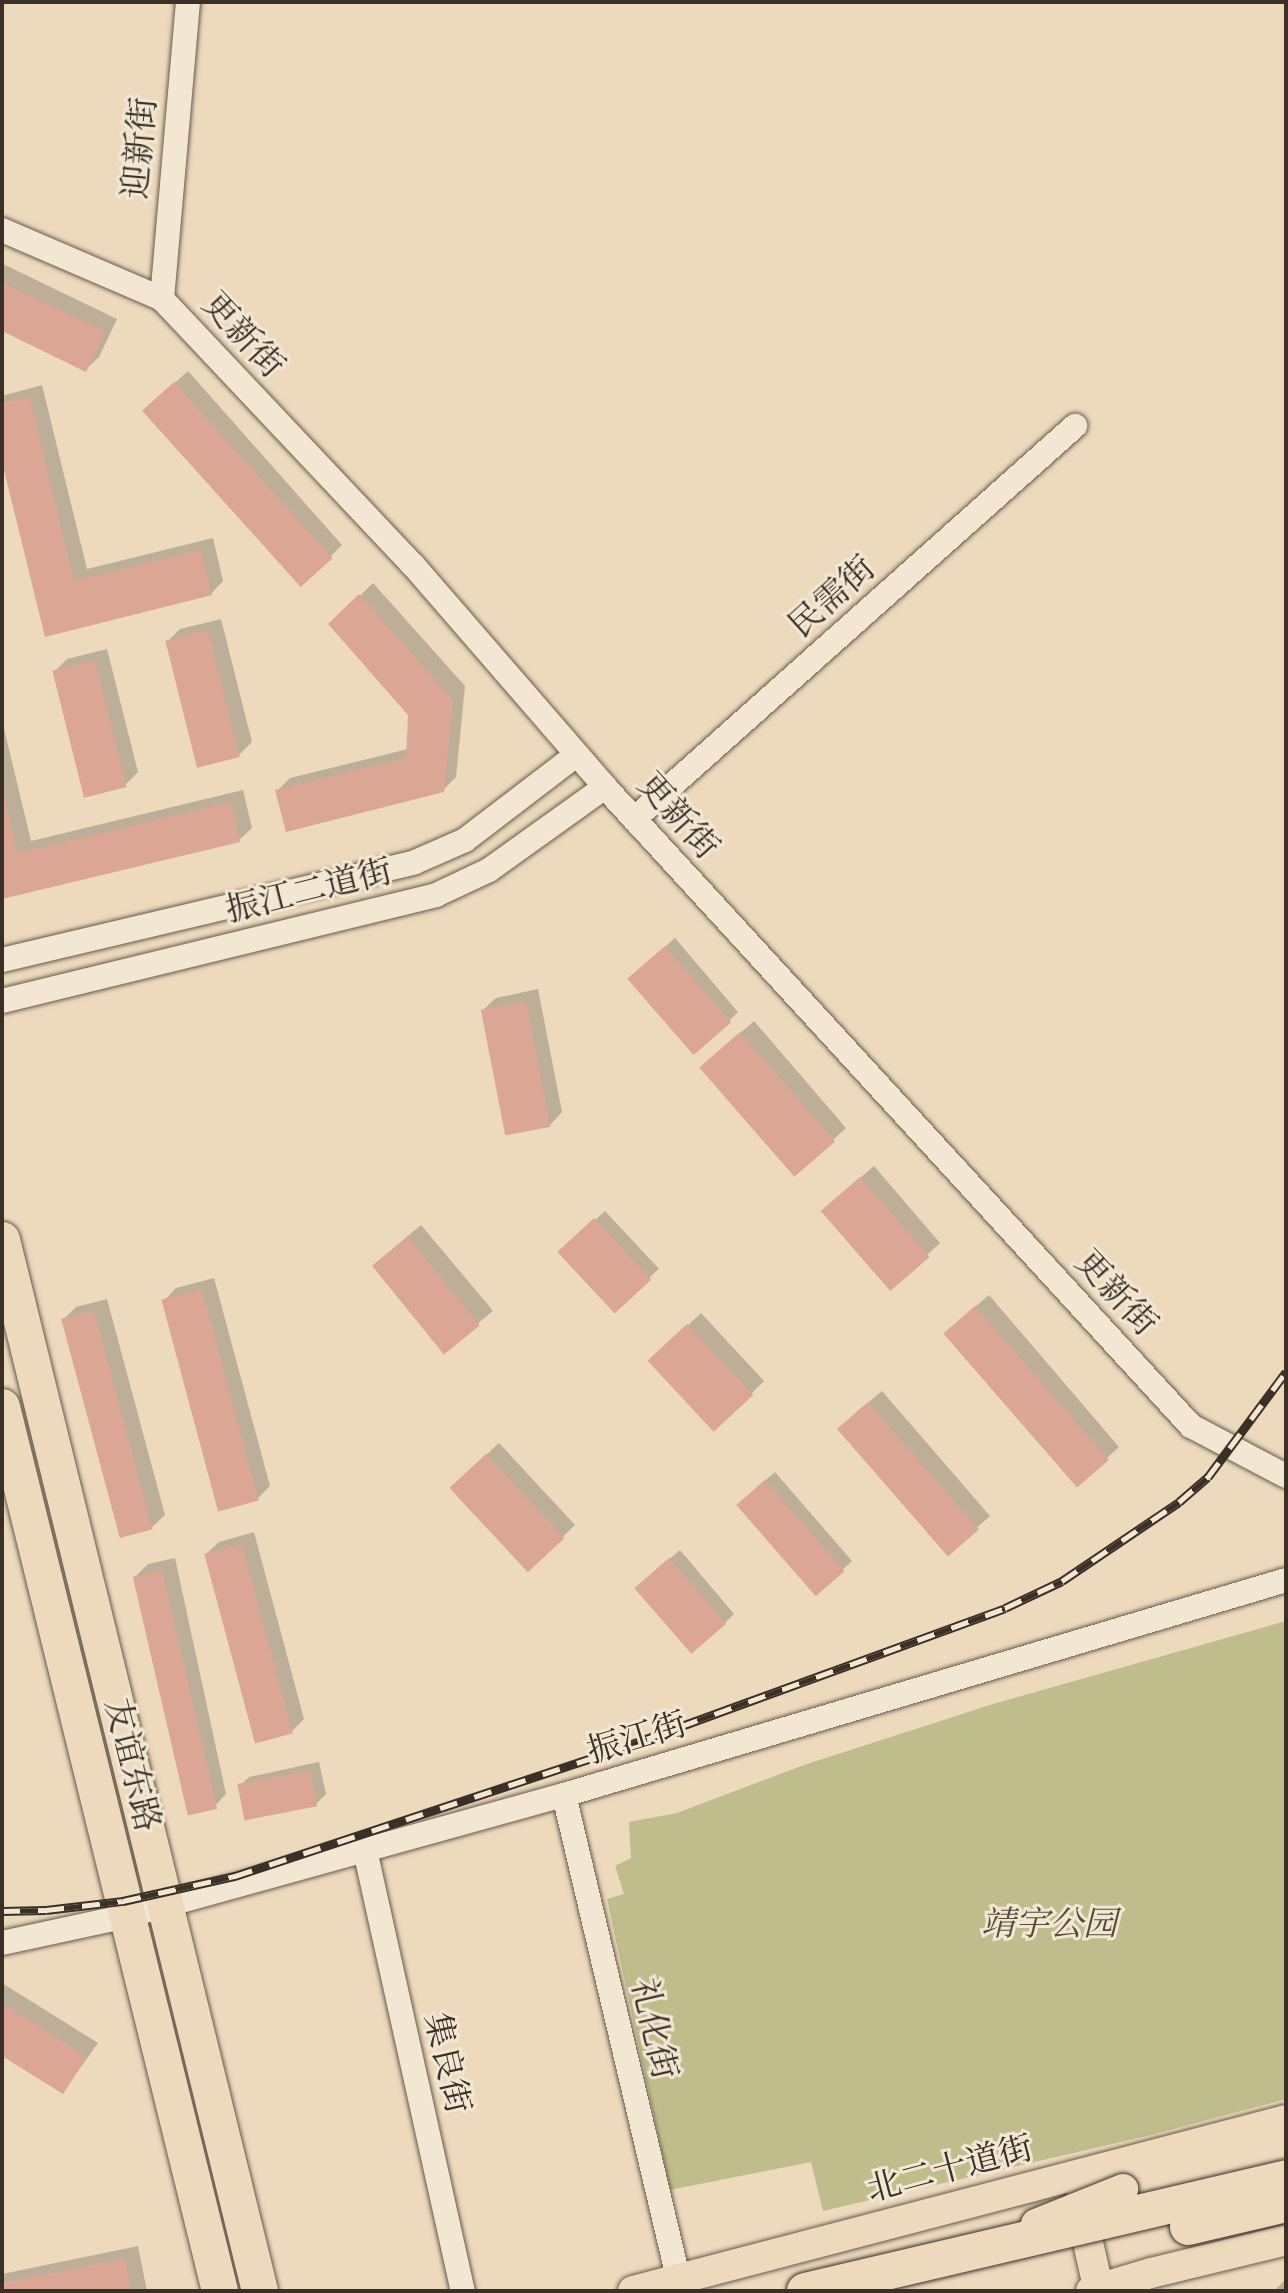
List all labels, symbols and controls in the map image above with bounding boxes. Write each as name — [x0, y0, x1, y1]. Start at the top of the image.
street label: 迎新街 — [115, 95, 165, 201]
street label: 更新街 — [193, 284, 293, 386]
street label: 民需街 — [780, 548, 884, 646]
street label: 更新街 — [629, 764, 727, 868]
street label: 振江二道街 — [222, 851, 396, 931]
street label: 更新街 — [1066, 1242, 1166, 1344]
street label: 友谊东路 — [96, 1694, 168, 1836]
street label: 振江街 — [582, 1704, 692, 1772]
park label: 靖宇公园 — [981, 1905, 1117, 1945]
street label: 礼化街 — [623, 1975, 685, 2083]
street label: 集良街 — [416, 2009, 478, 2117]
street label: 北二十道街 — [863, 2127, 1037, 2211]

